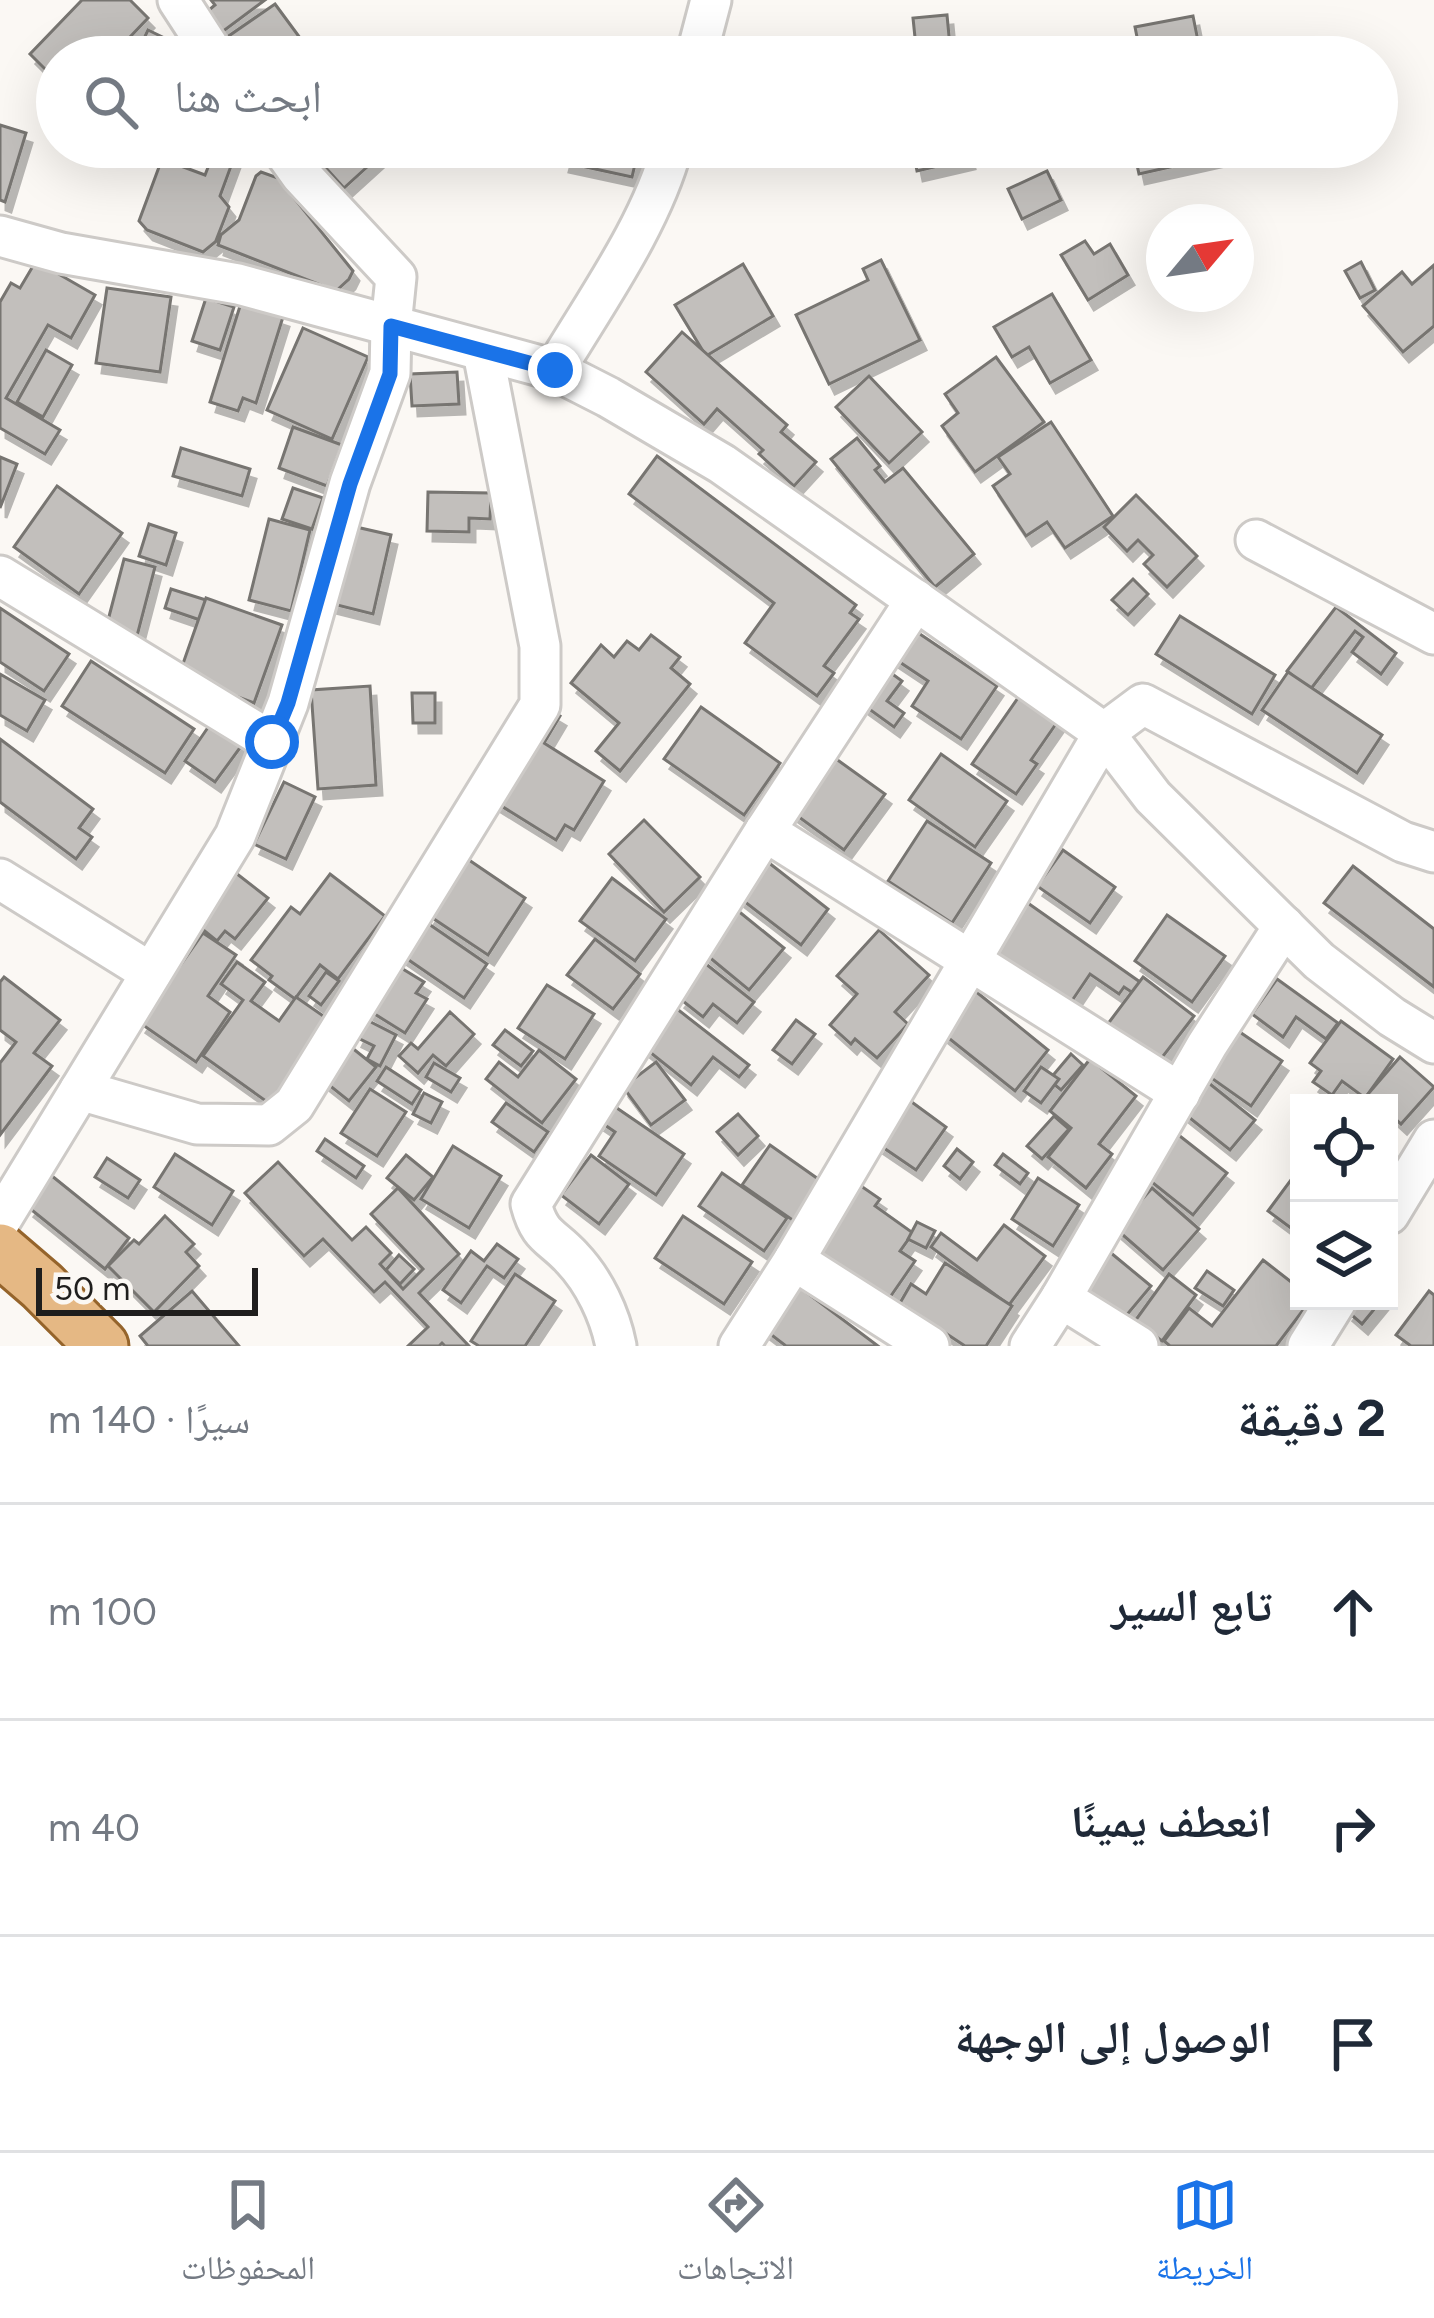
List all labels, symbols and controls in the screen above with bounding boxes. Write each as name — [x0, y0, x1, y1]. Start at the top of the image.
search box — [36, 36, 1398, 168]
icon: search — [78, 69, 144, 135]
text: ابحث هنا — [174, 69, 322, 123]
north arrow — [1146, 204, 1254, 312]
route end — [528, 343, 582, 397]
route start — [245, 715, 299, 769]
map controls — [1290, 1094, 1398, 1310]
button: locate — [1290, 1094, 1398, 1202]
button: layers — [1290, 1202, 1398, 1310]
scale bar — [36, 1262, 258, 1315]
text: 50 m — [54, 1269, 130, 1308]
text: 2 دقيقة — [1237, 1388, 1386, 1449]
text: سيرًا · 140 m — [48, 1396, 250, 1443]
text: تابع السير — [1111, 1578, 1272, 1632]
icon: ahead — [1320, 1579, 1386, 1645]
text: 100 m — [48, 1588, 157, 1635]
text: انعطف يمينًا — [1070, 1794, 1272, 1848]
icon: right — [1320, 1795, 1386, 1861]
text: 40 m — [48, 1804, 140, 1851]
text: الوصول إلى الوجهة — [955, 2010, 1272, 2064]
icon: arrive — [1320, 2011, 1386, 2077]
tab: المحفوظات — [181, 2172, 315, 2300]
tab: الاتجاهات — [677, 2172, 794, 2300]
tab: الخريطة — [1156, 2172, 1253, 2300]

